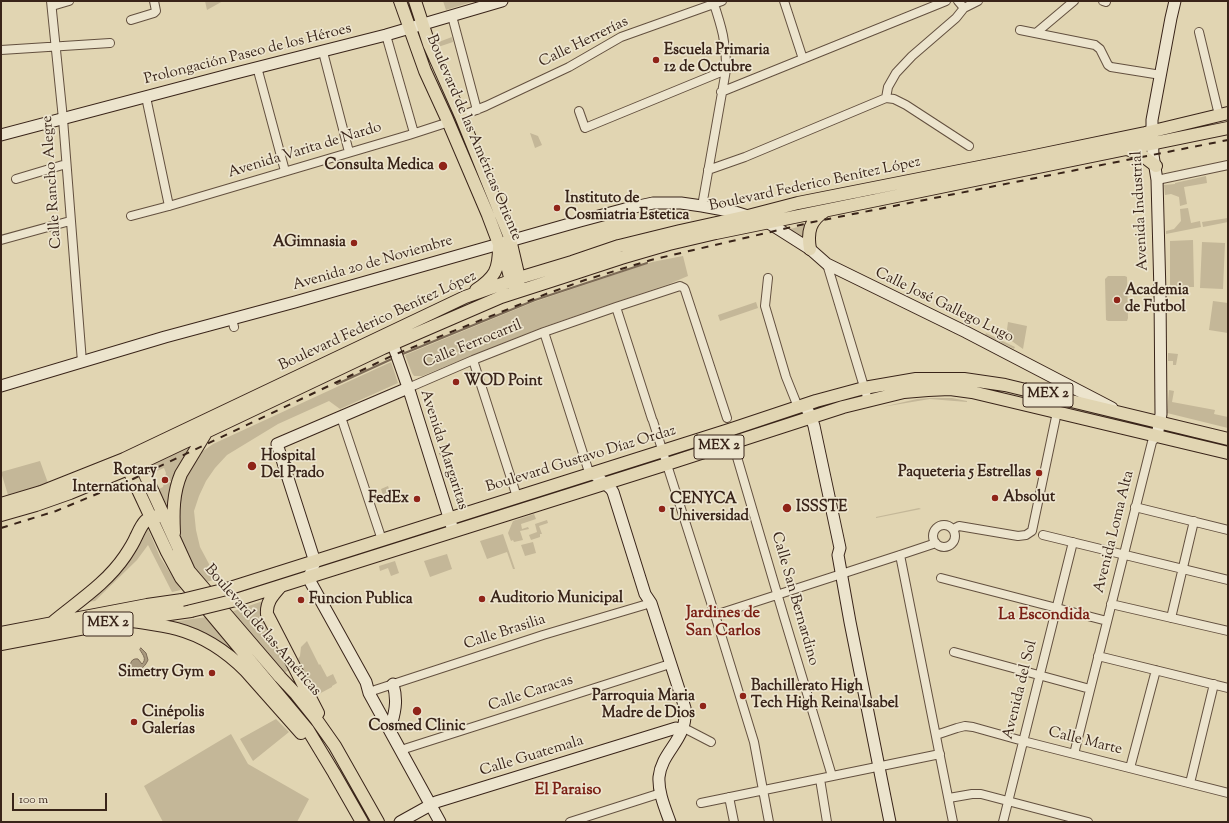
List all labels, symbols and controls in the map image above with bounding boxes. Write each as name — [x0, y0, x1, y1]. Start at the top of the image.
street label: Calle Herrerías — [536, 14, 632, 72]
street label: Prolongación Paseo de los Héroes — [142, 20, 354, 90]
street label: Boulevard de las Américas Oriente — [421, 32, 525, 244]
place label: Escuela Primaria 12 de Octubre — [664, 42, 770, 77]
marker: Escuela Primaria 12 de Octubre — [651, 55, 661, 65]
street label: Calle Rancho Alegre — [39, 115, 67, 249]
street label: Avenida Varita de Nardo — [226, 119, 384, 183]
street label: Avenida Industrial — [1129, 151, 1153, 271]
street label: Boulevard Federico Benítez López — [708, 154, 922, 216]
place label: Consulta Medica — [325, 157, 434, 175]
marker: Consulta Medica — [437, 160, 449, 172]
place label: Instituto de Cosmiatria Estetica — [565, 190, 689, 225]
marker: Instituto de Cosmiatria Estetica — [552, 203, 562, 213]
street label: Avenida 20 de Noviembre — [291, 233, 455, 295]
place label: AGimnasia — [273, 234, 346, 252]
marker: AGimnasia — [349, 238, 359, 248]
street label: Calle José Gallego Lugo — [872, 265, 1016, 347]
street label: Boulevard Federico Benítez López — [276, 268, 480, 376]
place label: Academia de Futbol — [1125, 282, 1189, 317]
marker: Academia de Futbol — [1112, 295, 1122, 305]
street label: Calle Ferrocarril — [421, 317, 525, 373]
place label: WOD Point — [464, 373, 542, 391]
marker: WOD Point — [451, 377, 461, 387]
road number: MEX 2 — [1023, 383, 1073, 407]
street label: Avenida Margaritas — [415, 388, 471, 512]
street label: Boulevard Gustavo Díaz Ordaz — [484, 422, 678, 498]
road number: MEX 2 — [694, 435, 744, 459]
place label: Hospital Del Prado — [261, 448, 324, 483]
marker: Hospital Del Prado — [246, 460, 258, 472]
place label: Rotary International — [73, 462, 157, 497]
place label: Paqueteria 5 Estrellas — [898, 464, 1031, 482]
marker: Paqueteria 5 Estrellas — [1034, 468, 1044, 478]
street label: Avenida Loma Alta — [1091, 469, 1139, 595]
marker: Rotary International — [160, 475, 170, 485]
place label: Absolut — [1003, 489, 1055, 507]
place label: FedEx — [368, 490, 409, 508]
place label: CENYCA Universidad — [670, 491, 749, 526]
marker: Absolut — [990, 493, 1000, 503]
marker: FedEx — [412, 494, 422, 504]
place label: ISSSTE — [796, 499, 847, 517]
marker: ISSSTE — [781, 502, 793, 514]
marker: CENYCA Universidad — [657, 504, 667, 514]
street label: Calle San Bernardino — [766, 530, 822, 668]
street label: Boulevard de las Américas — [200, 562, 324, 700]
place label: Auditorio Municipal — [490, 590, 623, 608]
place label: Funcion Publica — [309, 591, 413, 609]
marker: Auditorio Municipal — [477, 594, 487, 604]
marker: Funcion Publica — [296, 595, 306, 605]
district label: Jardines de San Carlos — [686, 604, 760, 642]
district label: La Escondida — [998, 606, 1090, 626]
street label: Calle Brasilia — [462, 611, 548, 655]
road number: MEX 2 — [83, 612, 133, 636]
street label: Avenida del Sol — [1000, 639, 1042, 741]
place label: Simetry Gym — [118, 664, 204, 682]
marker: Simetry Gym — [207, 668, 217, 678]
street label: Calle Caracas — [487, 672, 575, 716]
place label: Bachillerato High Tech High Reina Isabel — [751, 678, 899, 713]
place label: Parroquia Maria Madre de Dios — [592, 688, 695, 723]
marker: Bachillerato High Tech High Reina Isabel — [738, 691, 748, 701]
marker: Parroquia Maria Madre de Dios — [698, 701, 708, 711]
place label: Cinépolis Galerías — [142, 704, 204, 739]
marker: Cosmed Clinic — [411, 705, 423, 717]
marker: Cinépolis Galerías — [129, 717, 139, 727]
place label: Cosmed Clinic — [368, 718, 466, 736]
street label: Calle Marte — [1046, 724, 1124, 760]
street label: Calle Guatemala — [478, 733, 586, 781]
district label: El Paraiso — [535, 781, 601, 801]
scale bar — [14, 785, 109, 811]
text: 100 m — [19, 791, 48, 809]

